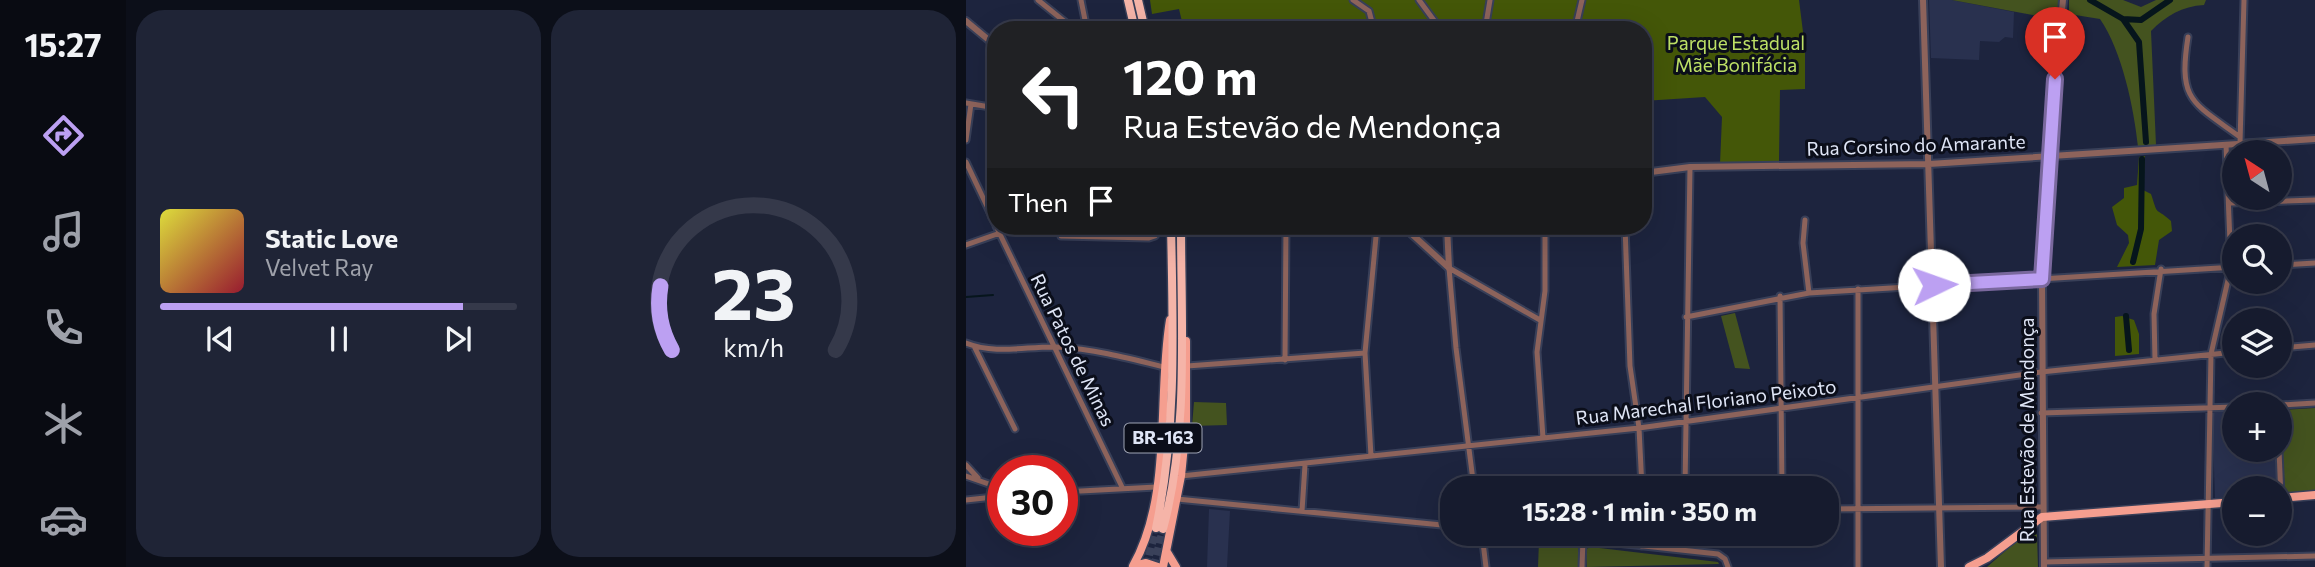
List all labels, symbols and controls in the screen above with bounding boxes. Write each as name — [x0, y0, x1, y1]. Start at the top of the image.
pin — [2025, 7, 2085, 79]
icon: arrive — [2036, 18, 2074, 56]
text: 15:27 — [24, 24, 102, 64]
park label: Parque Estadual Mãe Bonifácia — [1667, 31, 1805, 76]
text: 120 m — [1123, 45, 1257, 105]
icon: left — [1008, 49, 1099, 140]
text: Rua Estevão de Mendonça — [1123, 105, 1501, 145]
icon: directions — [39, 111, 88, 160]
street label: Rua Corsino do Amarante — [1806, 129, 2026, 160]
north arrow — [2222, 140, 2292, 210]
map controls — [2222, 140, 2292, 546]
icon: arrive — [1082, 182, 1120, 220]
text: Then — [1008, 186, 1068, 217]
icon: music — [39, 207, 88, 256]
text: Static Love — [265, 222, 398, 253]
button: search — [2222, 224, 2292, 294]
text: 23 — [712, 246, 795, 335]
position arrow — [1897, 248, 1971, 322]
text: Velvet Ray — [265, 253, 373, 281]
street label: Rua Patos de Minas — [1027, 270, 1120, 430]
icon: phone — [39, 303, 88, 352]
button: layers — [2222, 308, 2292, 378]
street label: Rua Estevão de Mendonça — [2015, 318, 2038, 542]
icon: previous — [201, 320, 239, 358]
icon: pause — [320, 320, 358, 358]
icon: next — [439, 320, 477, 358]
text: km/h — [723, 331, 784, 361]
street label: Rua Marechal Floriano Peixoto — [1574, 374, 1838, 429]
button: + — [2222, 392, 2292, 462]
icon: climate — [39, 399, 88, 448]
road number: BR-163 — [1124, 424, 1201, 452]
speed limit sign: 30 — [987, 455, 1078, 546]
button: − — [2222, 476, 2292, 546]
icon: car — [39, 495, 88, 544]
text: 15:28 · 1 min · 350 m — [1522, 495, 1757, 526]

